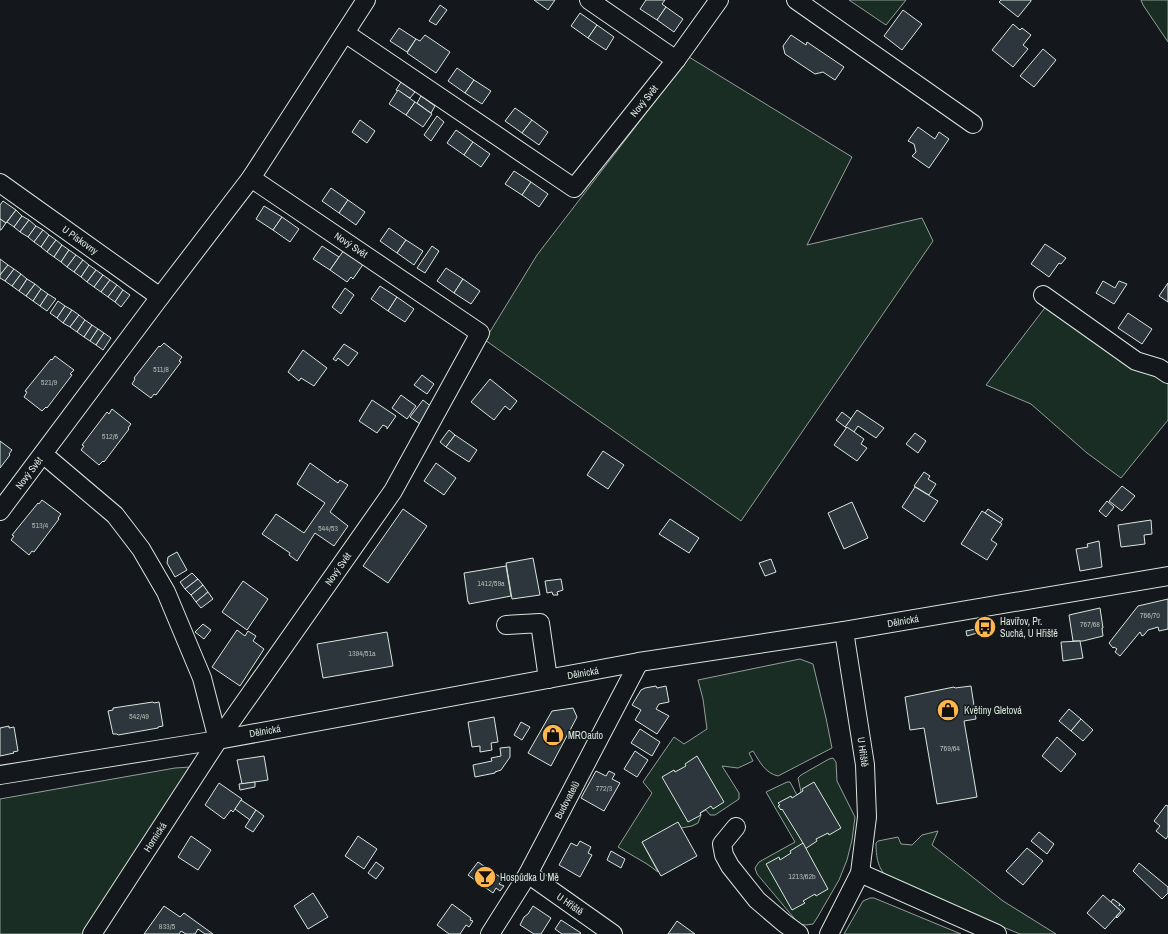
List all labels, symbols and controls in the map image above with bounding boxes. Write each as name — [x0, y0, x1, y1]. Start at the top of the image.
street label: Nový Svět — [627, 82, 661, 120]
street label: U Pískovny — [59, 223, 101, 258]
street label: Nový Svět — [332, 229, 371, 261]
house number: 511/8 — [153, 364, 169, 374]
house number: 521/9 — [41, 377, 58, 387]
house number: 512/6 — [102, 431, 119, 441]
street label: Nový Svět — [13, 454, 46, 492]
house number: 513/4 — [32, 520, 49, 530]
house number: 544/53 — [318, 523, 338, 533]
street label: Nový Svět — [322, 549, 354, 588]
house number: 1412/59a — [477, 578, 505, 588]
house number: 766/70 — [1140, 610, 1160, 620]
street label: Dělnická — [886, 612, 920, 630]
bus stop icon: Havířov, Pr. Suchá, U Hřiště — [972, 614, 998, 640]
place label: Havířov, Pr. Suchá, U Hřiště — [1000, 615, 1058, 640]
house number: 767/68 — [1080, 619, 1100, 629]
house number: 1394/51a — [348, 648, 376, 658]
street label: Dělnická — [566, 664, 600, 682]
shop icon: Květiny Gletová — [935, 697, 961, 723]
place label: Květiny Gletová — [964, 704, 1022, 717]
house number: 542/49 — [129, 711, 149, 721]
street label: Dělnická — [248, 722, 282, 740]
shop icon: MROauto — [540, 722, 566, 748]
place label: MROauto — [568, 729, 604, 742]
street label: U Hřiště — [854, 736, 872, 768]
house number: 769/64 — [940, 743, 960, 753]
street label: Budovatelů — [552, 779, 582, 821]
house number: 772/3 — [596, 783, 613, 793]
street label: Hornická — [141, 819, 170, 854]
bar icon: Hospůdka U Mě — [472, 864, 498, 890]
place label: Hospůdka U Mě — [500, 871, 559, 884]
house number: 1213/62b — [788, 871, 816, 881]
street label: U Hřiště — [554, 890, 586, 918]
house number: 833/5 — [159, 921, 176, 931]

